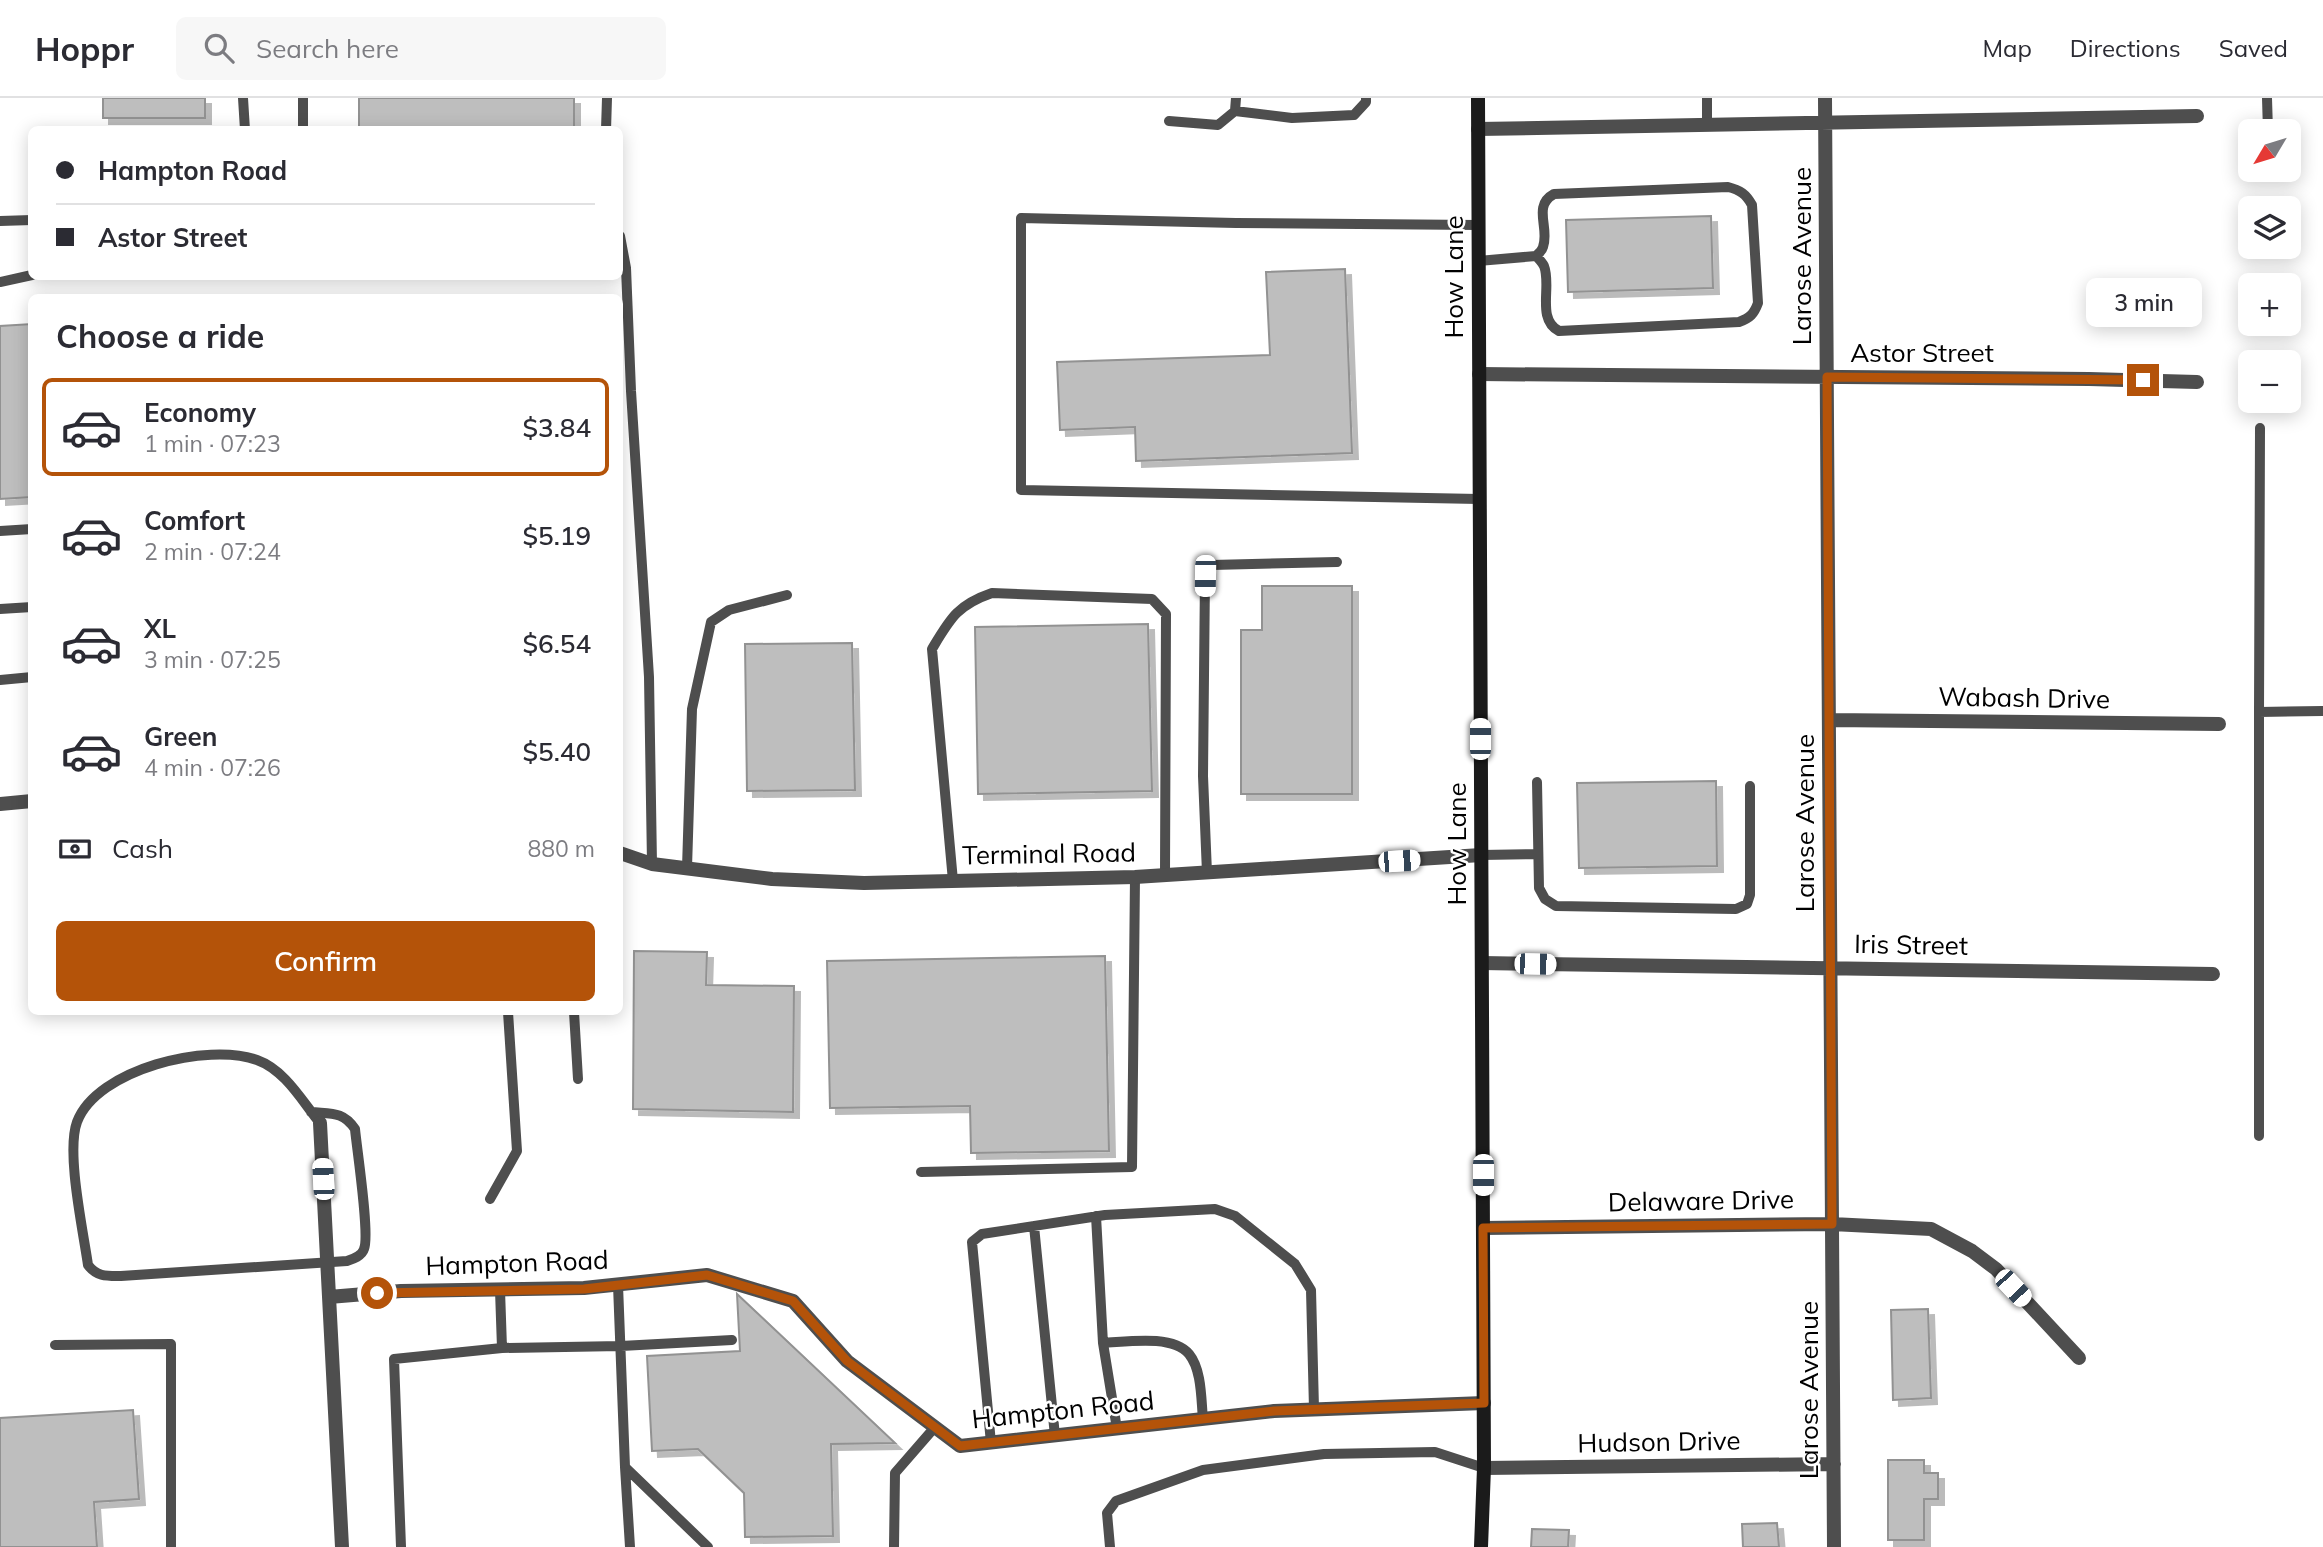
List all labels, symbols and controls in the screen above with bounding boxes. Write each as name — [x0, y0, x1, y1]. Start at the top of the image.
search box — [176, 17, 666, 80]
text: Hoppr — [35, 28, 134, 69]
icon: search — [200, 29, 238, 67]
text: Search here — [256, 32, 399, 65]
text: Map — [1982, 33, 2032, 63]
text: Directions — [2070, 33, 2181, 63]
text: Saved — [2219, 33, 2288, 63]
north arrow — [2238, 119, 2301, 182]
map controls — [2238, 119, 2301, 413]
text: Hampton Road — [98, 154, 287, 187]
street label: Larose Avenue — [1785, 167, 1818, 345]
button: layers — [2238, 196, 2301, 259]
street label: How Lane — [1437, 215, 1470, 339]
text: Astor Street — [98, 221, 247, 254]
button: + — [2238, 273, 2301, 336]
callout: 3 min — [2085, 278, 2201, 328]
text: 3 min — [2114, 288, 2174, 317]
text: Choose a ride — [56, 316, 264, 356]
street label: Astor Street — [1850, 336, 1994, 369]
button: − — [2238, 350, 2301, 413]
route end — [2127, 364, 2159, 396]
icon: car — [60, 396, 123, 459]
text: Economy — [144, 396, 256, 429]
text: $3.84 — [522, 411, 591, 444]
text: 1 min · 07:23 — [144, 429, 281, 458]
icon: car — [60, 504, 123, 567]
text: Comfort — [144, 504, 245, 537]
text: $5.19 — [522, 519, 591, 552]
text: 2 min · 07:24 — [144, 537, 281, 566]
car — [1195, 555, 1216, 597]
icon: car — [60, 612, 123, 675]
text: XL — [144, 612, 176, 645]
text: $6.54 — [522, 627, 591, 660]
text: 3 min · 07:25 — [144, 645, 281, 674]
street label: Wabash Drive — [1938, 680, 2110, 715]
car — [1470, 718, 1491, 760]
icon: car — [60, 720, 123, 783]
text: Green — [144, 720, 217, 753]
street label: Larose Avenue — [1788, 734, 1821, 912]
text: $5.40 — [522, 735, 591, 768]
text: 4 min · 07:26 — [144, 753, 281, 782]
street label: How Lane — [1440, 782, 1473, 906]
icon: cash — [56, 830, 94, 868]
text: Cash — [112, 832, 173, 865]
text: 880 m — [527, 834, 595, 863]
street label: Terminal Road — [962, 835, 1136, 872]
car — [1378, 849, 1421, 873]
button: Confirm — [56, 921, 595, 1001]
street label: Iris Street — [1854, 927, 1968, 962]
car — [1514, 953, 1557, 975]
car — [1473, 1154, 1494, 1196]
car — [312, 1157, 335, 1201]
street label: Delaware Drive — [1608, 1182, 1794, 1219]
street label: Hampton Road — [425, 1243, 609, 1282]
car — [1991, 1265, 2036, 1311]
route start — [361, 1277, 393, 1309]
street label: Larose Avenue — [1792, 1301, 1825, 1479]
street label: Hampton Road — [970, 1384, 1156, 1435]
street label: Hudson Drive — [1577, 1424, 1741, 1459]

